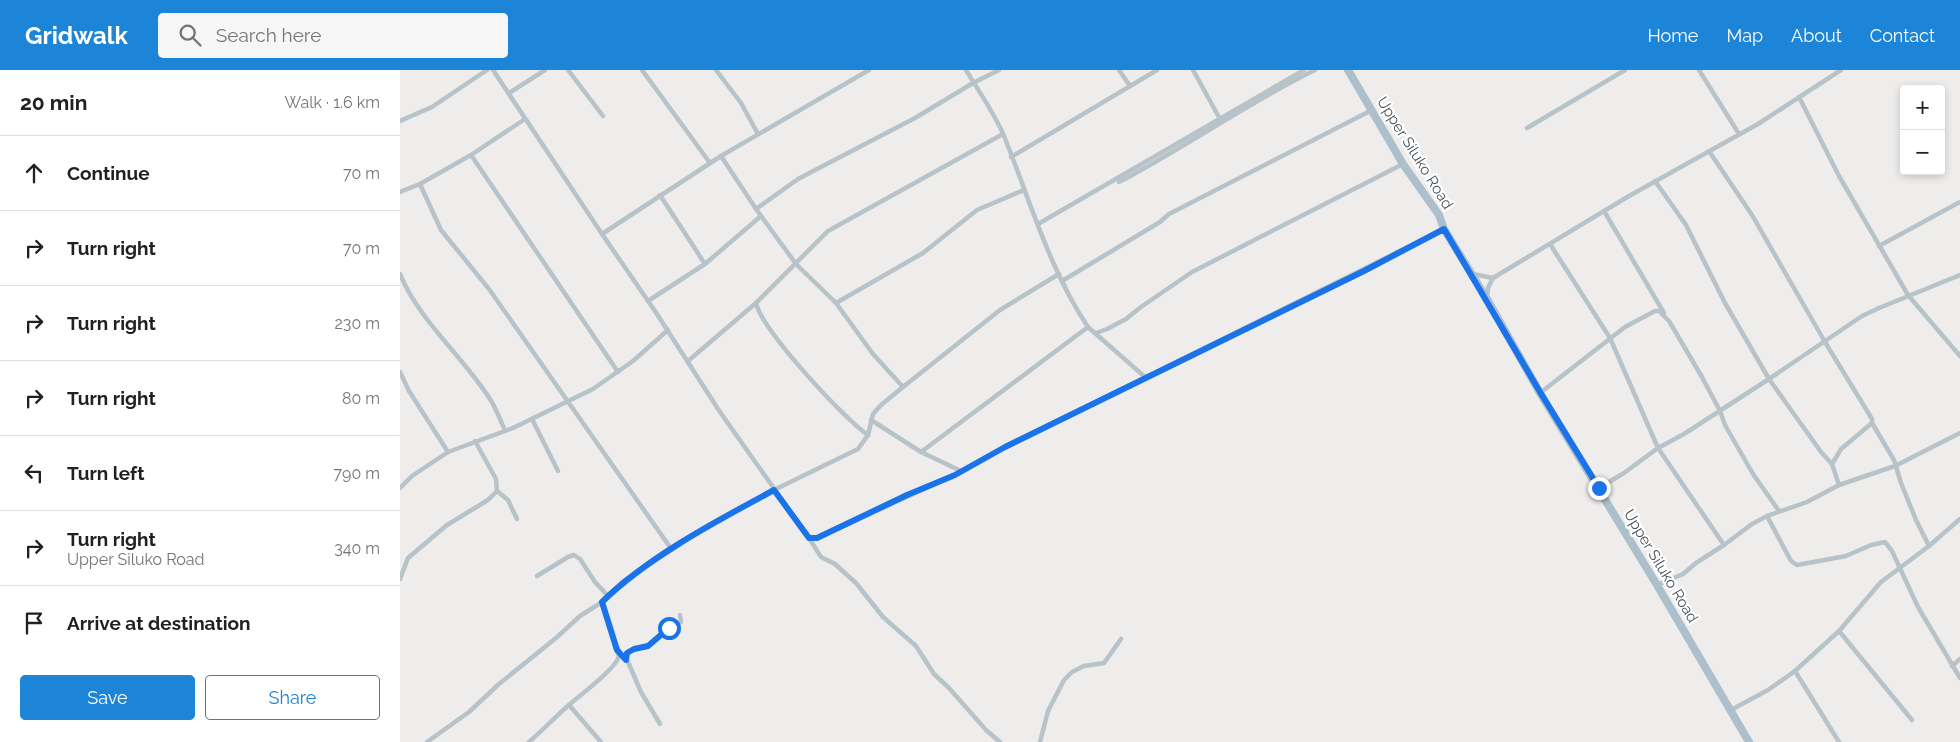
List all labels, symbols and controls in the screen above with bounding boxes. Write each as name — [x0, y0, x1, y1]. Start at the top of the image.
search box — [158, 13, 508, 58]
text: Gridwalk — [25, 21, 128, 50]
icon: search — [176, 21, 204, 49]
text: Search here — [216, 24, 321, 46]
text: Home — [1647, 25, 1698, 46]
text: Map — [1726, 25, 1763, 46]
text: About — [1791, 25, 1842, 46]
text: Contact — [1870, 25, 1935, 46]
map controls — [1900, 85, 1945, 175]
button: + — [1900, 85, 1945, 130]
text: 20 min — [20, 90, 87, 115]
text: Walk · 1.6 km — [285, 93, 380, 112]
street label: Upper Siluko Road — [1373, 94, 1457, 212]
button: − — [1900, 130, 1945, 175]
icon: ahead — [20, 159, 48, 187]
text: Continue — [67, 162, 150, 184]
text: 70 m — [343, 164, 380, 183]
icon: right — [20, 234, 48, 262]
text: Turn right — [67, 237, 156, 259]
text: 70 m — [343, 239, 380, 258]
icon: right — [20, 309, 48, 337]
text: Turn right — [67, 312, 156, 334]
text: 230 m — [335, 314, 380, 333]
icon: right — [20, 384, 48, 412]
text: Turn right — [67, 387, 156, 409]
text: 80 m — [342, 389, 380, 408]
icon: left — [20, 459, 48, 487]
text: Turn left — [67, 462, 144, 484]
text: 790 m — [334, 464, 380, 483]
route end — [1588, 477, 1611, 500]
street label: Upper Siluko Road — [1620, 506, 1702, 626]
text: Turn right — [67, 528, 156, 550]
icon: right — [20, 534, 48, 562]
text: 340 m — [334, 539, 380, 558]
text: Upper Siluko Road — [67, 550, 205, 569]
icon: arrive — [20, 609, 48, 637]
text: Arrive at destination — [67, 612, 251, 634]
route start — [658, 617, 681, 640]
button: Save — [20, 675, 195, 720]
button: Share — [205, 675, 380, 720]

